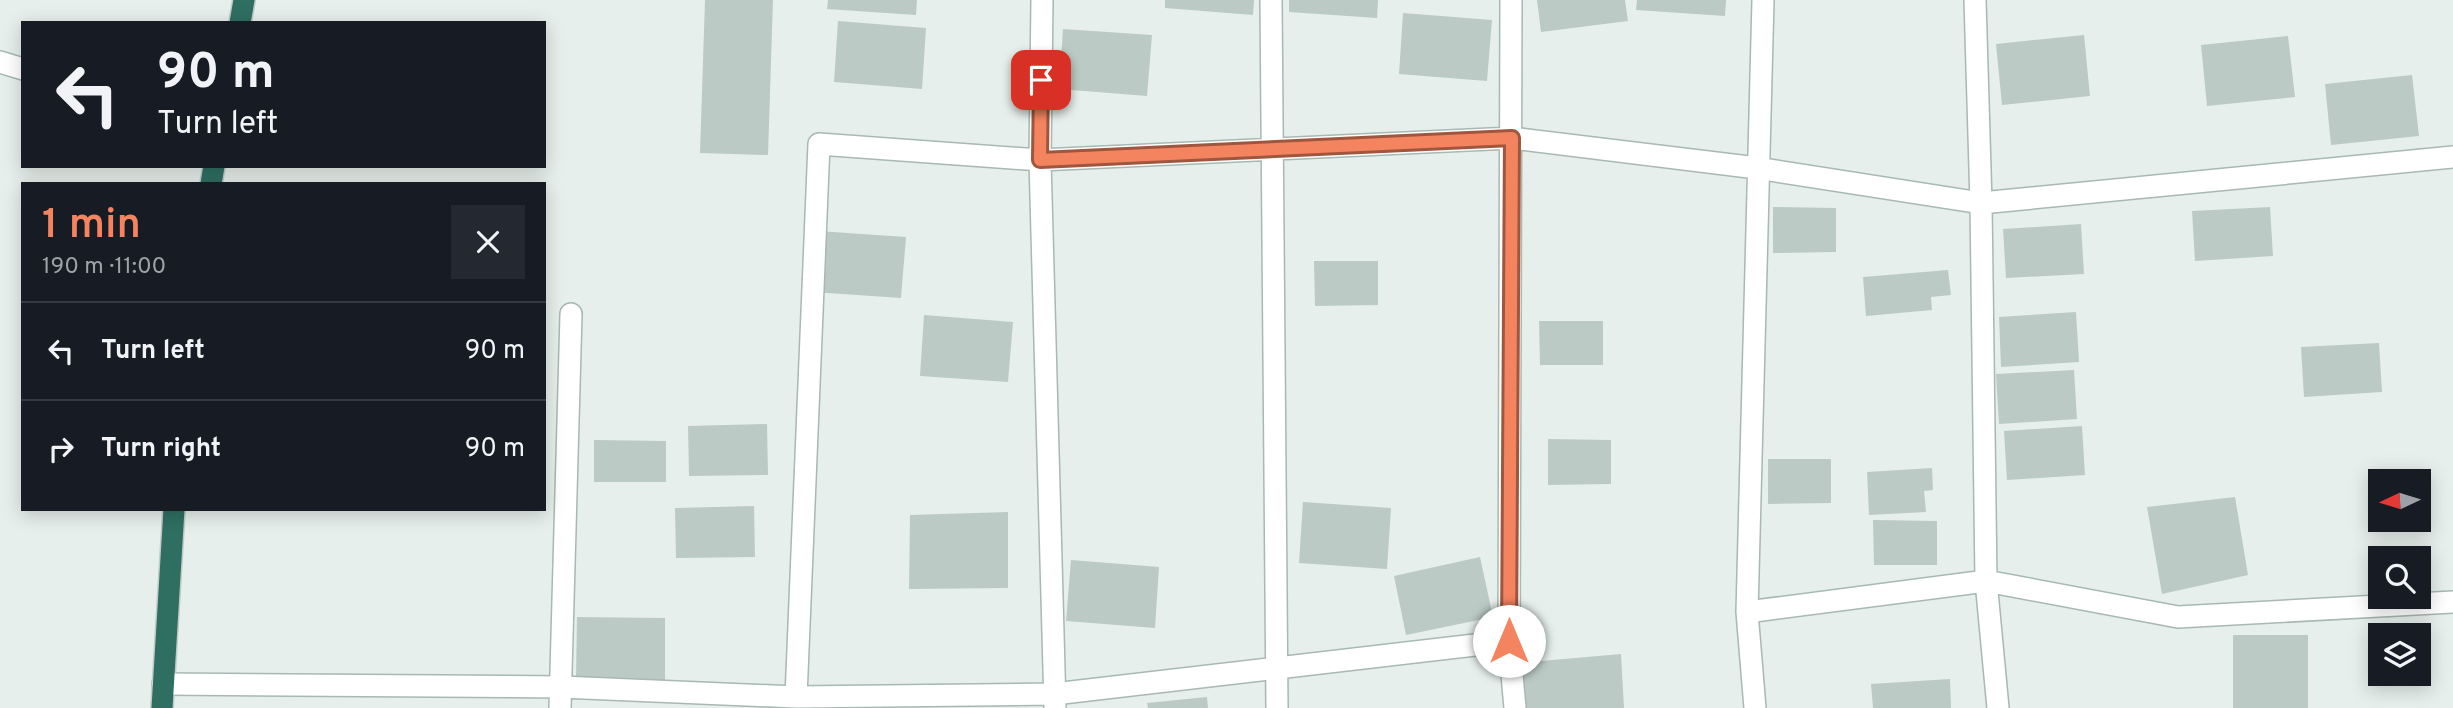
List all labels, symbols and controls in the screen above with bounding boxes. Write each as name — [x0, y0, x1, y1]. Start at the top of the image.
text: 90 m — [157, 44, 275, 106]
icon: left — [42, 49, 133, 140]
pin — [1011, 50, 1071, 110]
icon: arrive — [1022, 61, 1060, 99]
text: Turn left — [157, 105, 278, 145]
text: 1 min — [42, 200, 141, 253]
button: close — [451, 205, 525, 279]
text: 190 m · 11:00 — [42, 253, 166, 282]
icon: left — [42, 332, 80, 370]
text: Turn left — [101, 335, 205, 368]
text: 90 m — [465, 335, 525, 368]
icon: right — [42, 430, 80, 468]
text: Turn right — [101, 433, 221, 466]
text: 90 m — [465, 433, 525, 466]
north arrow — [2368, 469, 2431, 532]
map controls — [2368, 469, 2431, 686]
button: search — [2368, 546, 2431, 609]
position arrow — [1472, 604, 1546, 678]
button: layers — [2368, 623, 2431, 686]

